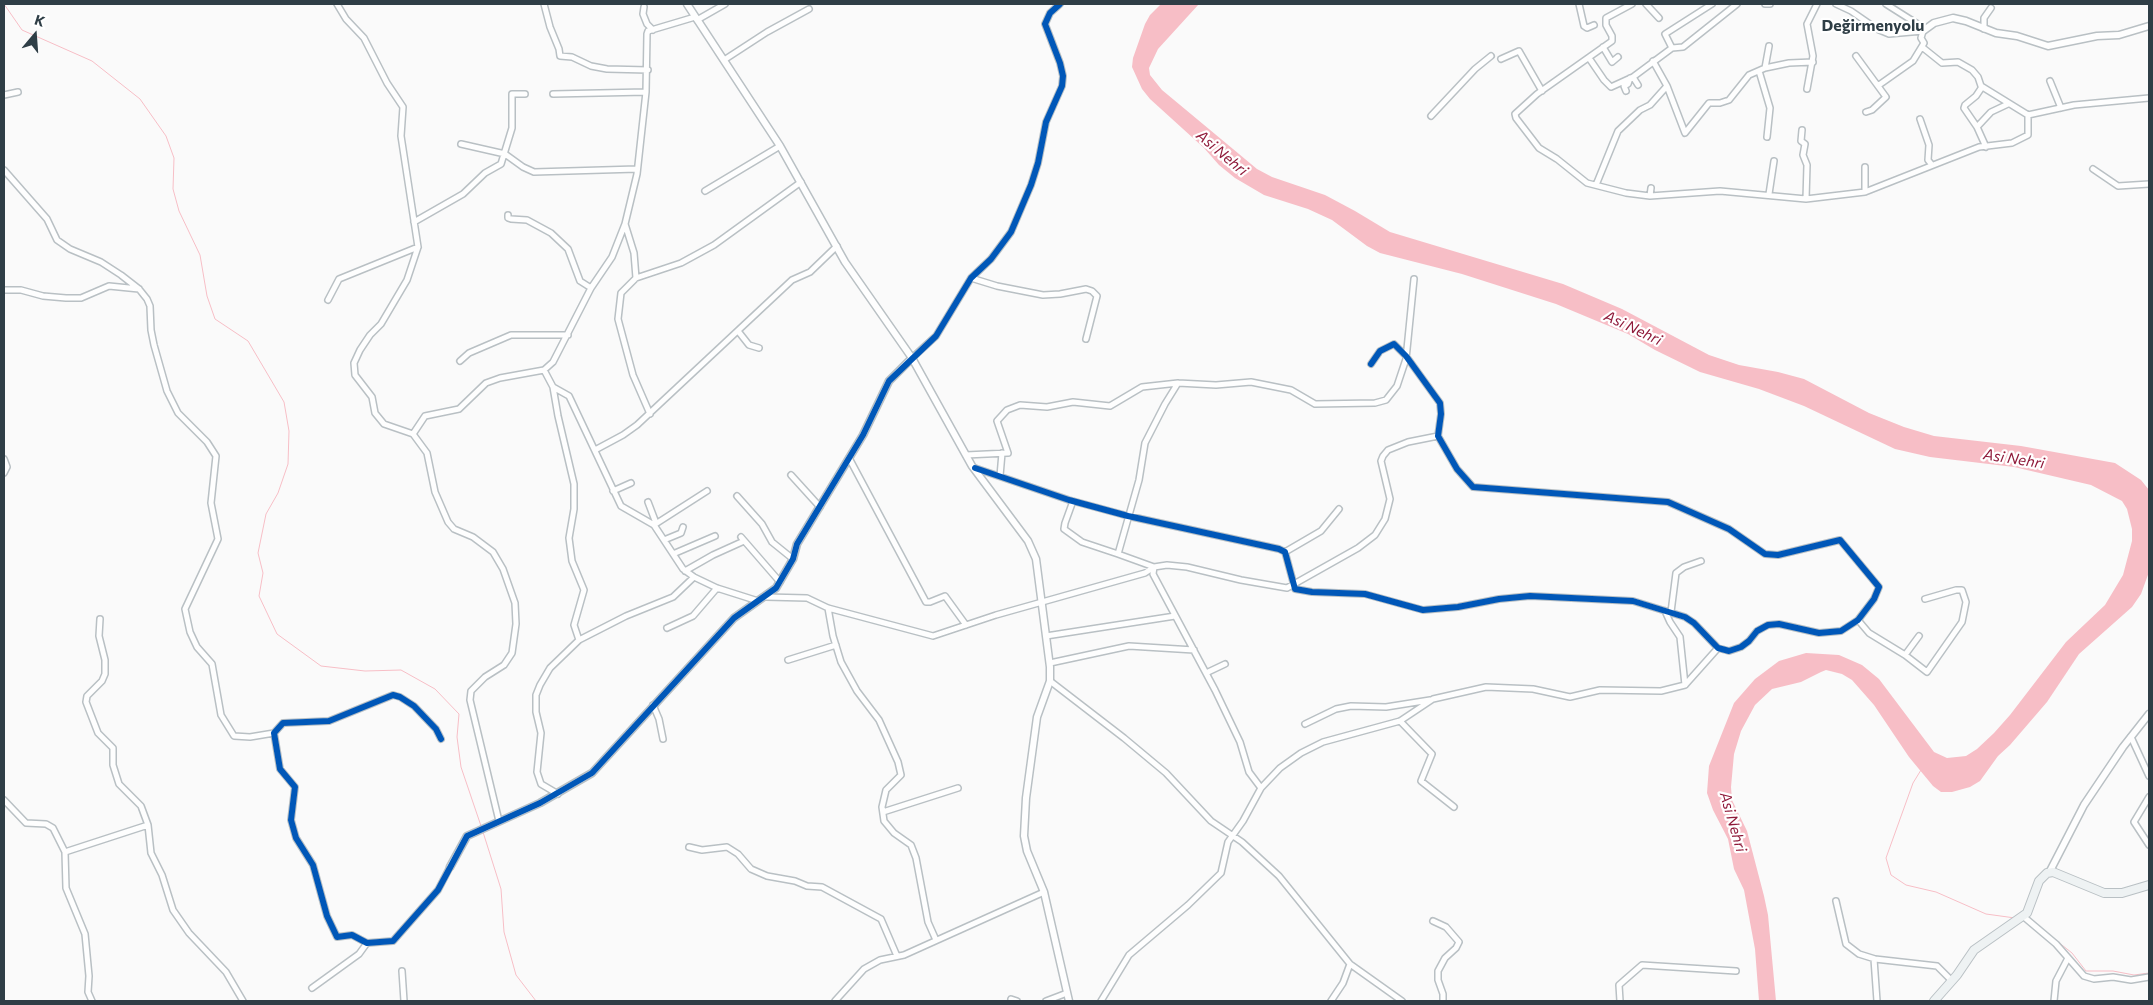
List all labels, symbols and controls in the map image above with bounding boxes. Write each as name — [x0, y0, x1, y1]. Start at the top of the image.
north arrow — [10, 10, 60, 60]
text: K — [33, 11, 47, 30]
district label: Değirmenyolu — [1822, 16, 1924, 36]
water label: Asi Nehri — [1193, 126, 1251, 180]
water label: Asi Nehri — [1601, 307, 1665, 349]
water label: Asi Nehri — [1982, 445, 2046, 473]
water label: Asi Nehri — [1716, 790, 1750, 854]

